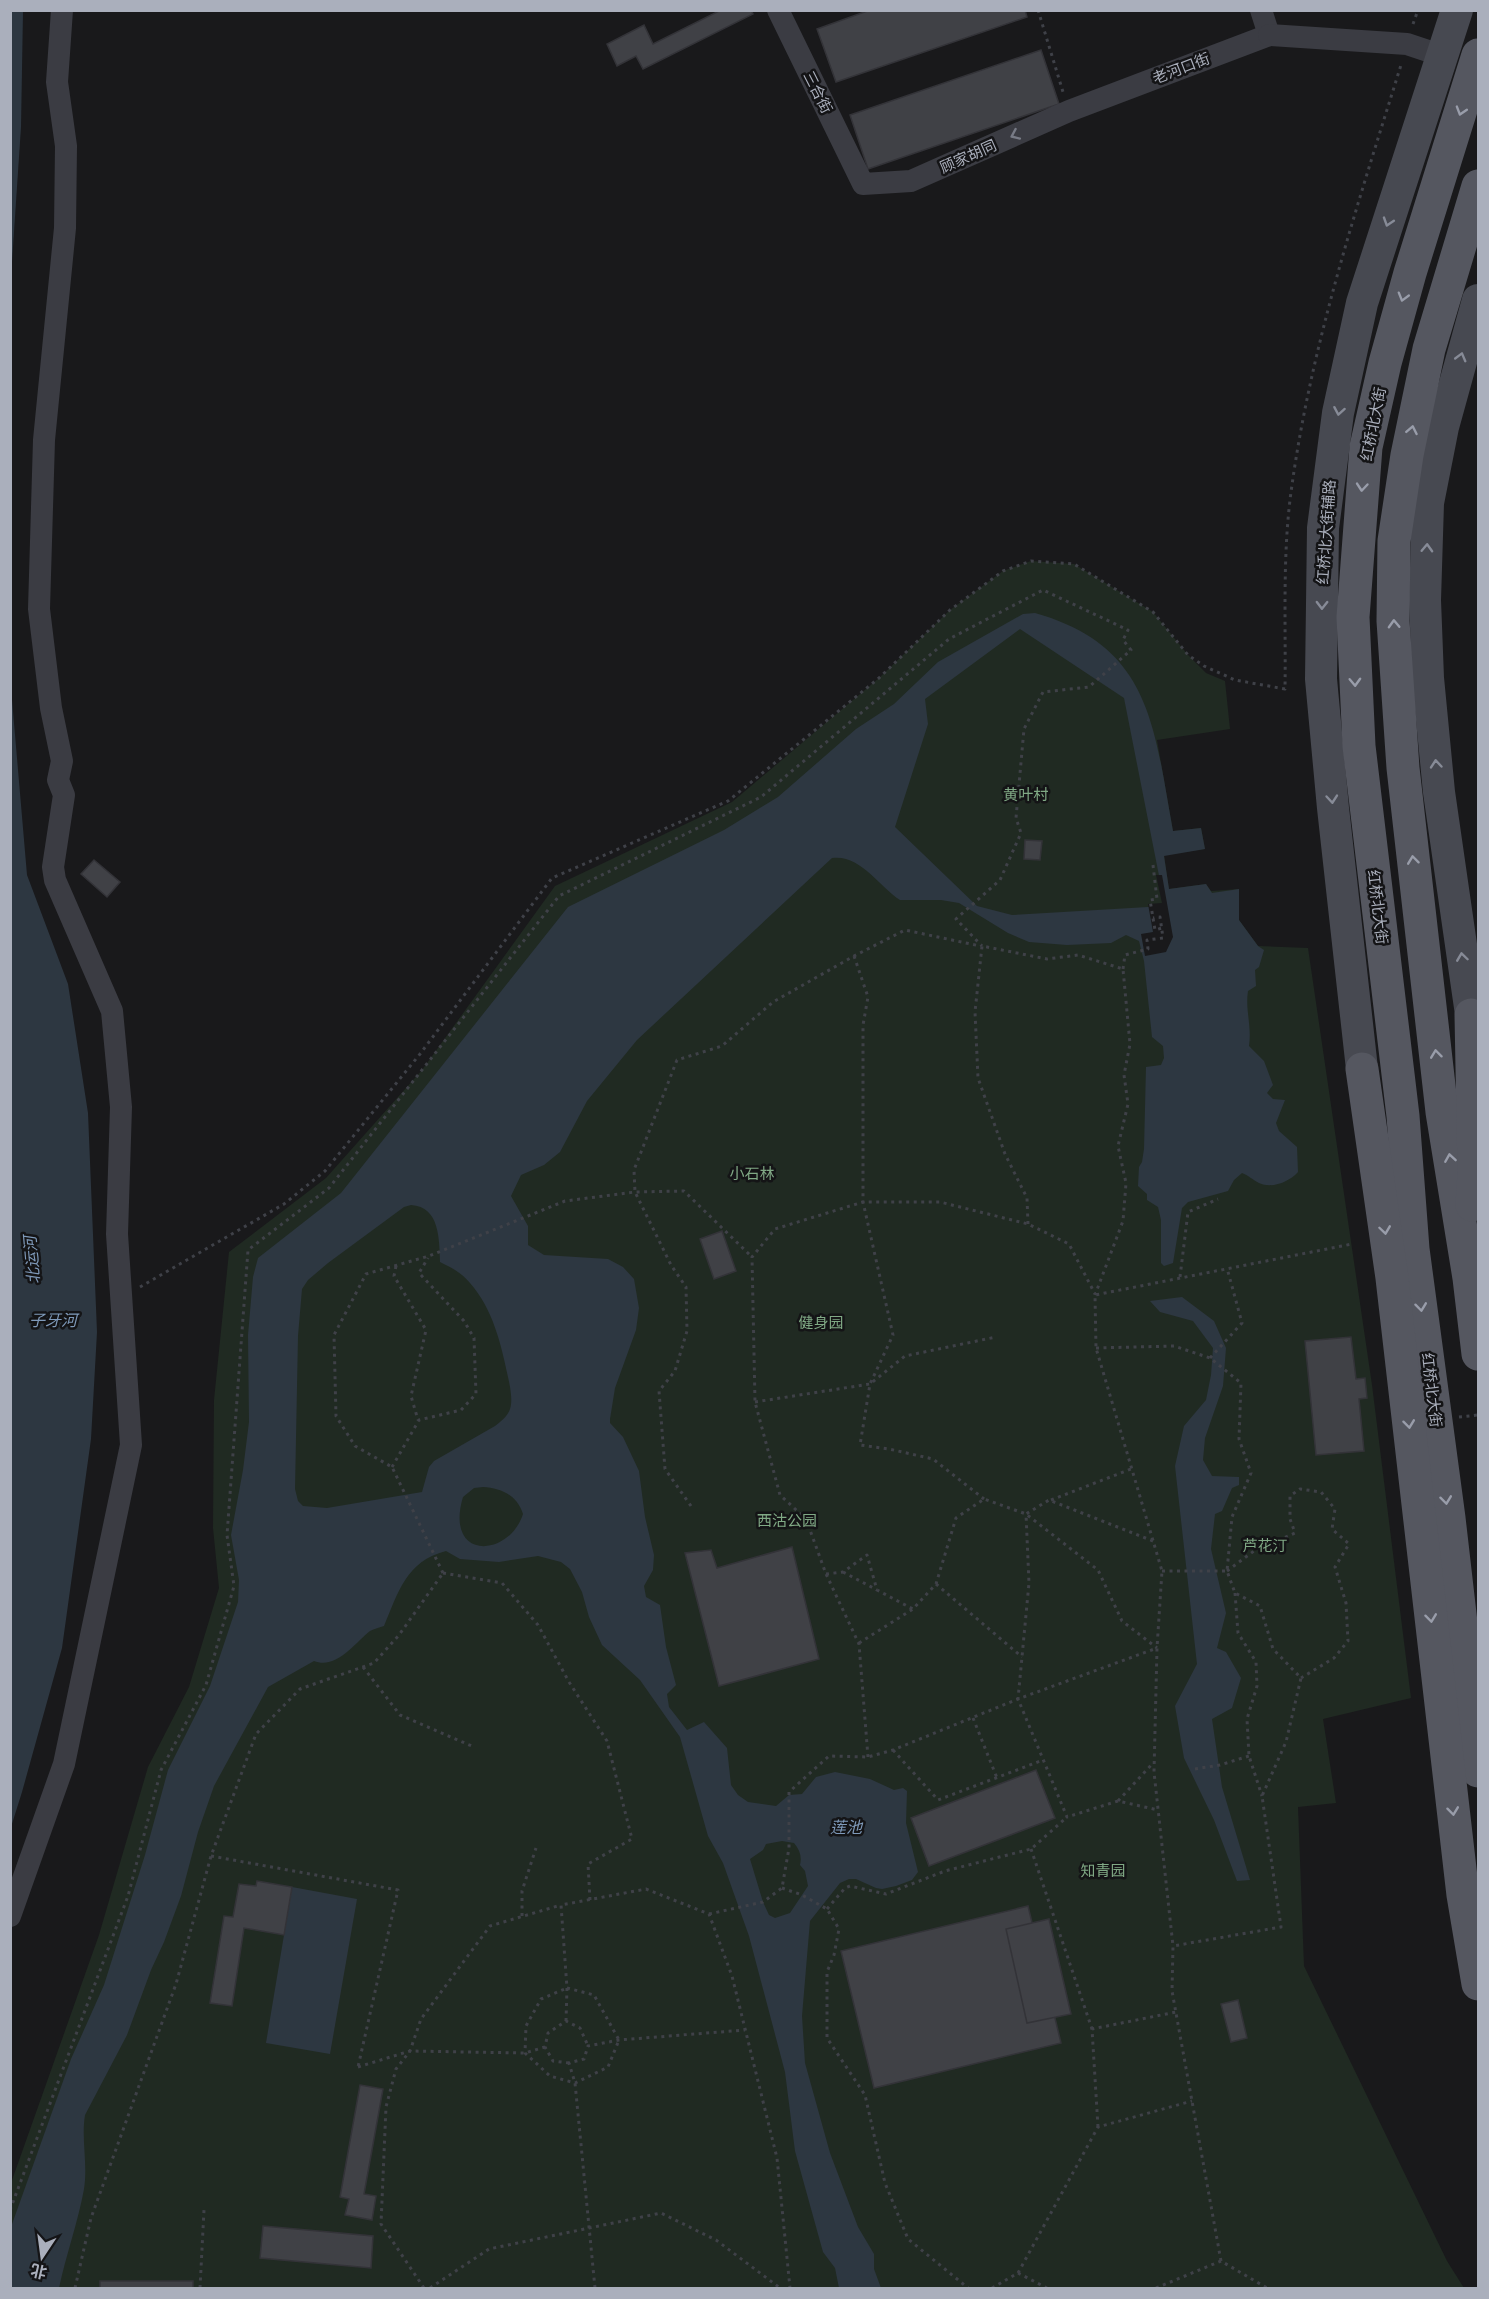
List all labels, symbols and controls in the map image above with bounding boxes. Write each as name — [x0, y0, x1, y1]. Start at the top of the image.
street label: 老河口街 — [1150, 48, 1212, 88]
street label: 三合街 — [799, 68, 837, 116]
one-way arrow — [1456, 105, 1468, 115]
one-way arrow — [1011, 127, 1022, 139]
street label: 顾家胡同 — [937, 135, 999, 177]
one-way arrow — [1383, 216, 1396, 227]
one-way arrow — [1398, 292, 1411, 302]
one-way arrow — [1454, 352, 1467, 362]
street label: 红桥北大街 — [1357, 385, 1389, 463]
one-way arrow — [1333, 405, 1346, 415]
one-way arrow — [1405, 426, 1418, 436]
street label: 红桥北大街辅路 — [1313, 479, 1339, 585]
one-way arrow — [1356, 482, 1369, 492]
one-way arrow — [1420, 544, 1433, 553]
one-way arrow — [1316, 600, 1328, 609]
one-way arrow — [1387, 620, 1400, 629]
one-way arrow — [1348, 677, 1361, 686]
one-way arrow — [1430, 759, 1443, 768]
park label: 黄叶村 — [1003, 785, 1049, 804]
one-way arrow — [1325, 795, 1338, 804]
one-way arrow — [1407, 856, 1420, 865]
street label: 红桥北大街 — [1364, 869, 1392, 945]
one-way arrow — [1457, 953, 1469, 962]
one-way arrow — [1430, 1049, 1442, 1058]
one-way arrow — [1444, 1154, 1456, 1163]
park label: 小石林 — [729, 1164, 775, 1183]
one-way arrow — [1379, 1226, 1391, 1235]
water label: 北运河 — [20, 1232, 44, 1285]
one-way arrow — [1414, 1302, 1426, 1311]
water label: 子牙河 — [29, 1311, 80, 1330]
park label: 健身园 — [798, 1313, 844, 1332]
street label: 红桥北大街 — [1418, 1352, 1446, 1428]
one-way arrow — [1402, 1419, 1415, 1429]
one-way arrow — [1440, 1495, 1452, 1504]
park label: 西沽公园 — [757, 1511, 817, 1530]
park label: 芦花汀 — [1242, 1536, 1288, 1555]
one-way arrow — [1424, 1613, 1437, 1622]
one-way arrow — [1446, 1807, 1459, 1816]
water label: 莲池 — [830, 1818, 864, 1837]
park label: 知青园 — [1080, 1861, 1126, 1880]
north arrow — [12, 2227, 72, 2287]
text: 北 — [29, 2260, 49, 2282]

